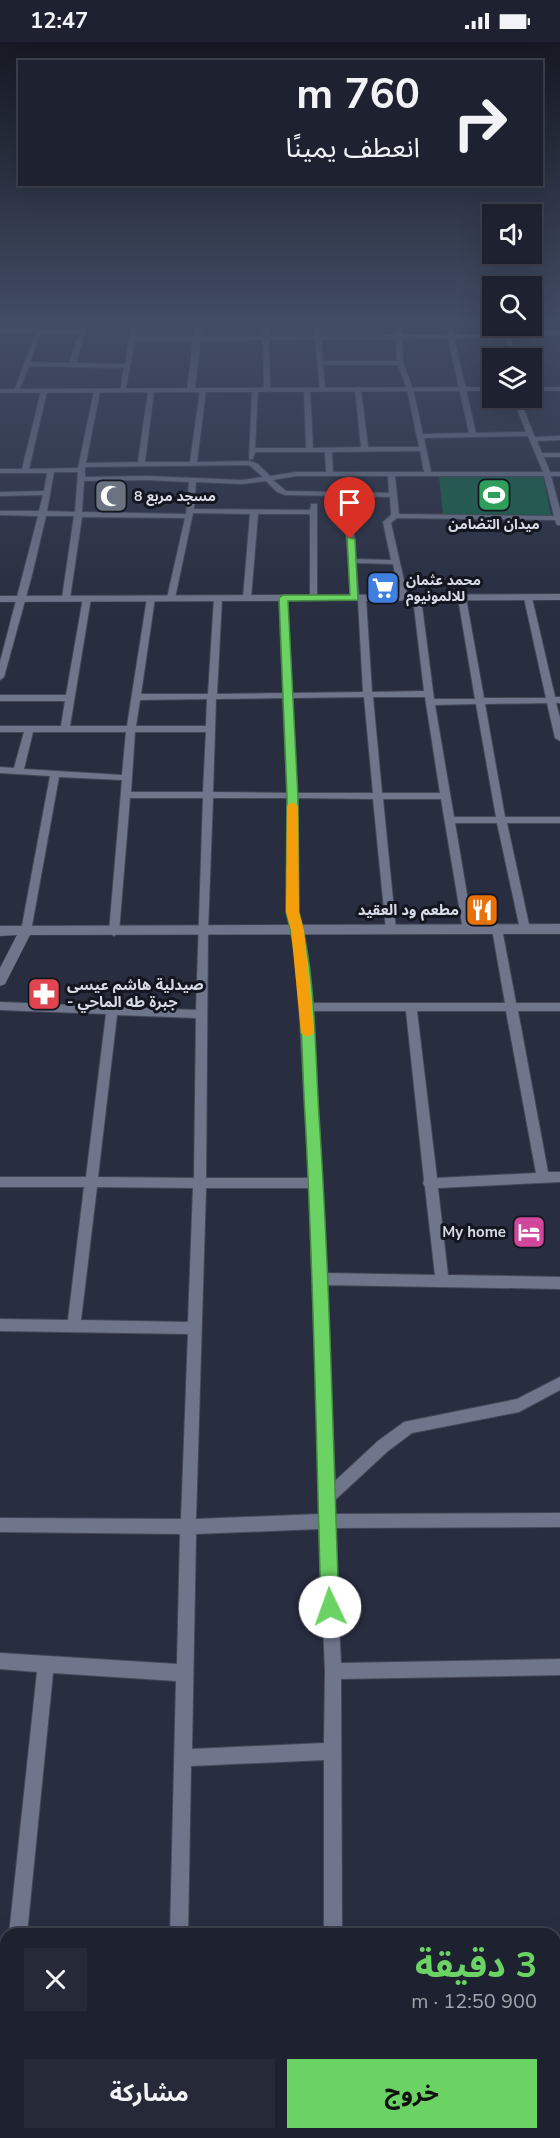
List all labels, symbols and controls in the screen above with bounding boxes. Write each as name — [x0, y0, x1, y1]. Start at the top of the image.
text: 12:47 — [30, 6, 88, 36]
text: 760 m — [296, 66, 420, 123]
icon: right — [441, 84, 519, 162]
text: انعطف يمينًا — [286, 130, 420, 167]
map controls — [482, 204, 542, 408]
button: sound — [482, 204, 542, 264]
button: search — [482, 276, 542, 336]
button: layers — [482, 348, 542, 408]
pin — [324, 477, 375, 539]
sports icon: ميدان التضامن — [476, 477, 512, 513]
mosque icon: مسجد مربع 8 — [93, 478, 129, 514]
icon: arrive — [333, 486, 366, 519]
place label: مسجد مربع 8 — [134, 487, 216, 506]
place label: ميدان التضامن — [448, 515, 540, 534]
supermarket icon: محمد عثمان للالمونيوم — [365, 570, 401, 606]
place label: محمد عثمان للالمونيوم — [406, 571, 481, 607]
restaurant icon: مطعم ود العقيد — [464, 892, 500, 928]
place label: مطعم ود العقيد — [358, 900, 459, 921]
place label: صيدلية هاشم عيسى - جبرة طه الماحي — [67, 975, 204, 1013]
pharmacy icon: صيدلية هاشم عيسى - جبرة طه الماحي — [26, 976, 62, 1012]
hotel icon: My home — [511, 1214, 547, 1250]
place label: My home — [442, 1222, 506, 1242]
position arrow — [298, 1575, 362, 1639]
text: 3 دقيقة — [415, 1941, 537, 1990]
button: close — [24, 1948, 87, 2011]
text: 900 m · 12:50 — [411, 1988, 537, 2015]
button: مشاركة — [24, 2059, 275, 2128]
button: خروج — [287, 2059, 537, 2128]

